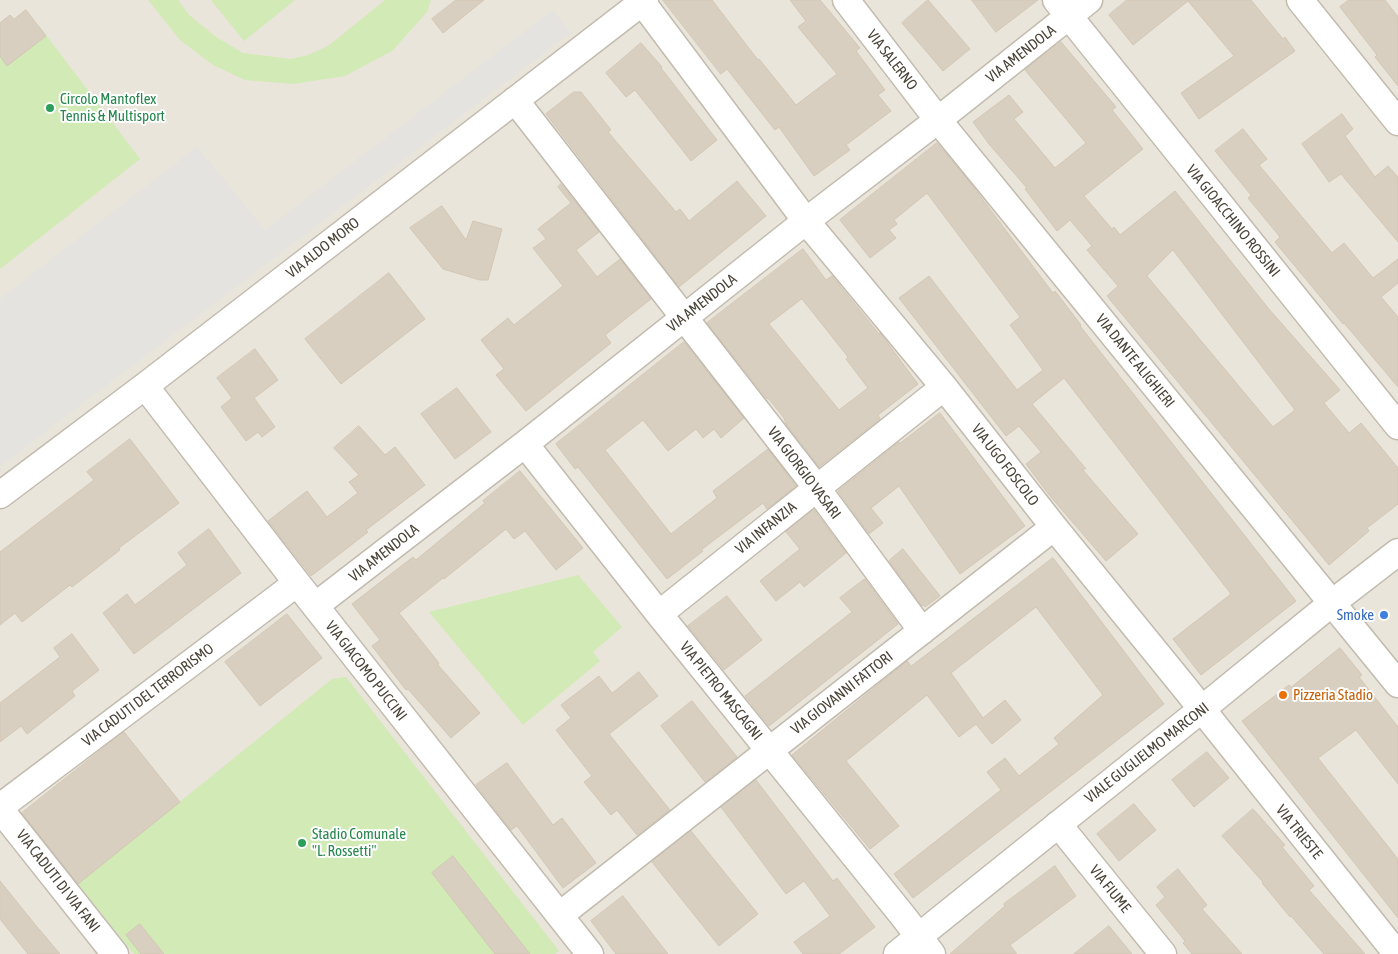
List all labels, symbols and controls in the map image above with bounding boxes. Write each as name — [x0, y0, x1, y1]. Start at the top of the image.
street label: VIA AMENDOLA — [983, 21, 1059, 87]
street label: VIA SALERNO — [863, 26, 921, 94]
place label: Circolo Mantoflex Tennis & Multisport — [60, 90, 165, 125]
marker: Circolo Mantoflex Tennis & Multisport — [44, 102, 56, 114]
street label: VIA GIOACCHINO ROSSINI — [1182, 161, 1284, 281]
street label: VIA ALDO MORO — [283, 214, 363, 282]
street label: VIA AMENDOLA — [664, 270, 740, 336]
street label: VIA DANTE ALIGHIERI — [1092, 310, 1178, 412]
street label: VIA UGO FOSCOLO — [968, 421, 1042, 509]
street label: VIA GIORGIO VASARI — [764, 423, 844, 523]
street label: VIA INFANZIA — [732, 498, 800, 558]
street label: VIA AMENDOLA — [346, 520, 422, 586]
place label: Smoke — [1337, 606, 1374, 624]
marker: Smoke — [1378, 609, 1390, 621]
street label: VIA GIACOMO PUCCINI — [321, 618, 411, 724]
street label: VIA PIETRO MASCAGNI — [676, 638, 766, 744]
street label: VIA CADUTI DEL TERRORISMO — [79, 640, 217, 750]
street label: VIA GIOVANNI FATTORI — [787, 648, 897, 738]
place label: Pizzeria Stadio — [1293, 686, 1373, 704]
marker: Pizzeria Stadio — [1277, 689, 1289, 701]
street label: VIALE GUGLIELMO MARCONI — [1081, 699, 1213, 807]
street label: VIA TRIESTE — [1272, 801, 1326, 863]
place label: Stadio Comunale "L. Rossetti" — [312, 825, 406, 860]
street label: VIA CADUTI DI VIA FANI — [12, 826, 104, 936]
marker: Stadio Comunale "L. Rossetti" — [296, 837, 308, 849]
street label: VIA FIUME — [1085, 862, 1135, 916]

